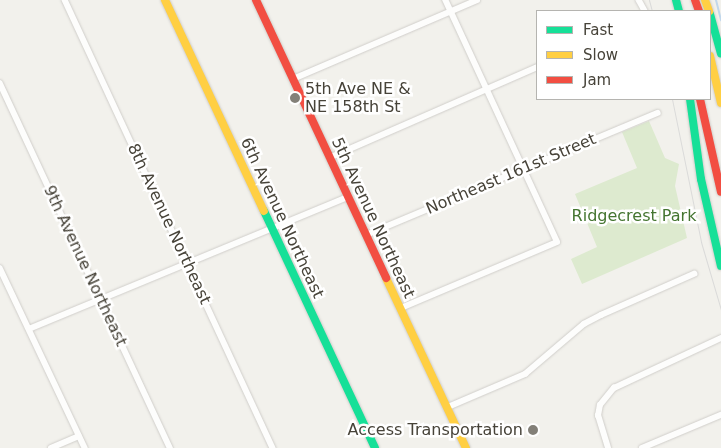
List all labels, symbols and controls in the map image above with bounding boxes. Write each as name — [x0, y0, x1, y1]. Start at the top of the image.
legend — [536, 10, 711, 100]
text: Fast — [583, 21, 613, 39]
text: Slow — [583, 46, 618, 64]
text: Jam — [583, 71, 611, 89]
place label: 5th Ave NE & NE 158th St — [305, 79, 411, 117]
marker: 5th Ave NE & NE 158th St — [289, 92, 301, 104]
street label: Northeast 161st Street — [423, 129, 599, 219]
street label: 6th Avenue Northeast — [236, 135, 328, 301]
street label: 5th Avenue Northeast — [327, 135, 419, 301]
street label: 8th Avenue Northeast — [123, 141, 215, 307]
street label: 9th Avenue Northeast — [39, 183, 131, 349]
park label: Ridgecrest Park — [572, 206, 696, 226]
place label: Access Transportation — [348, 420, 523, 440]
marker: Access Transportation — [527, 424, 539, 436]

